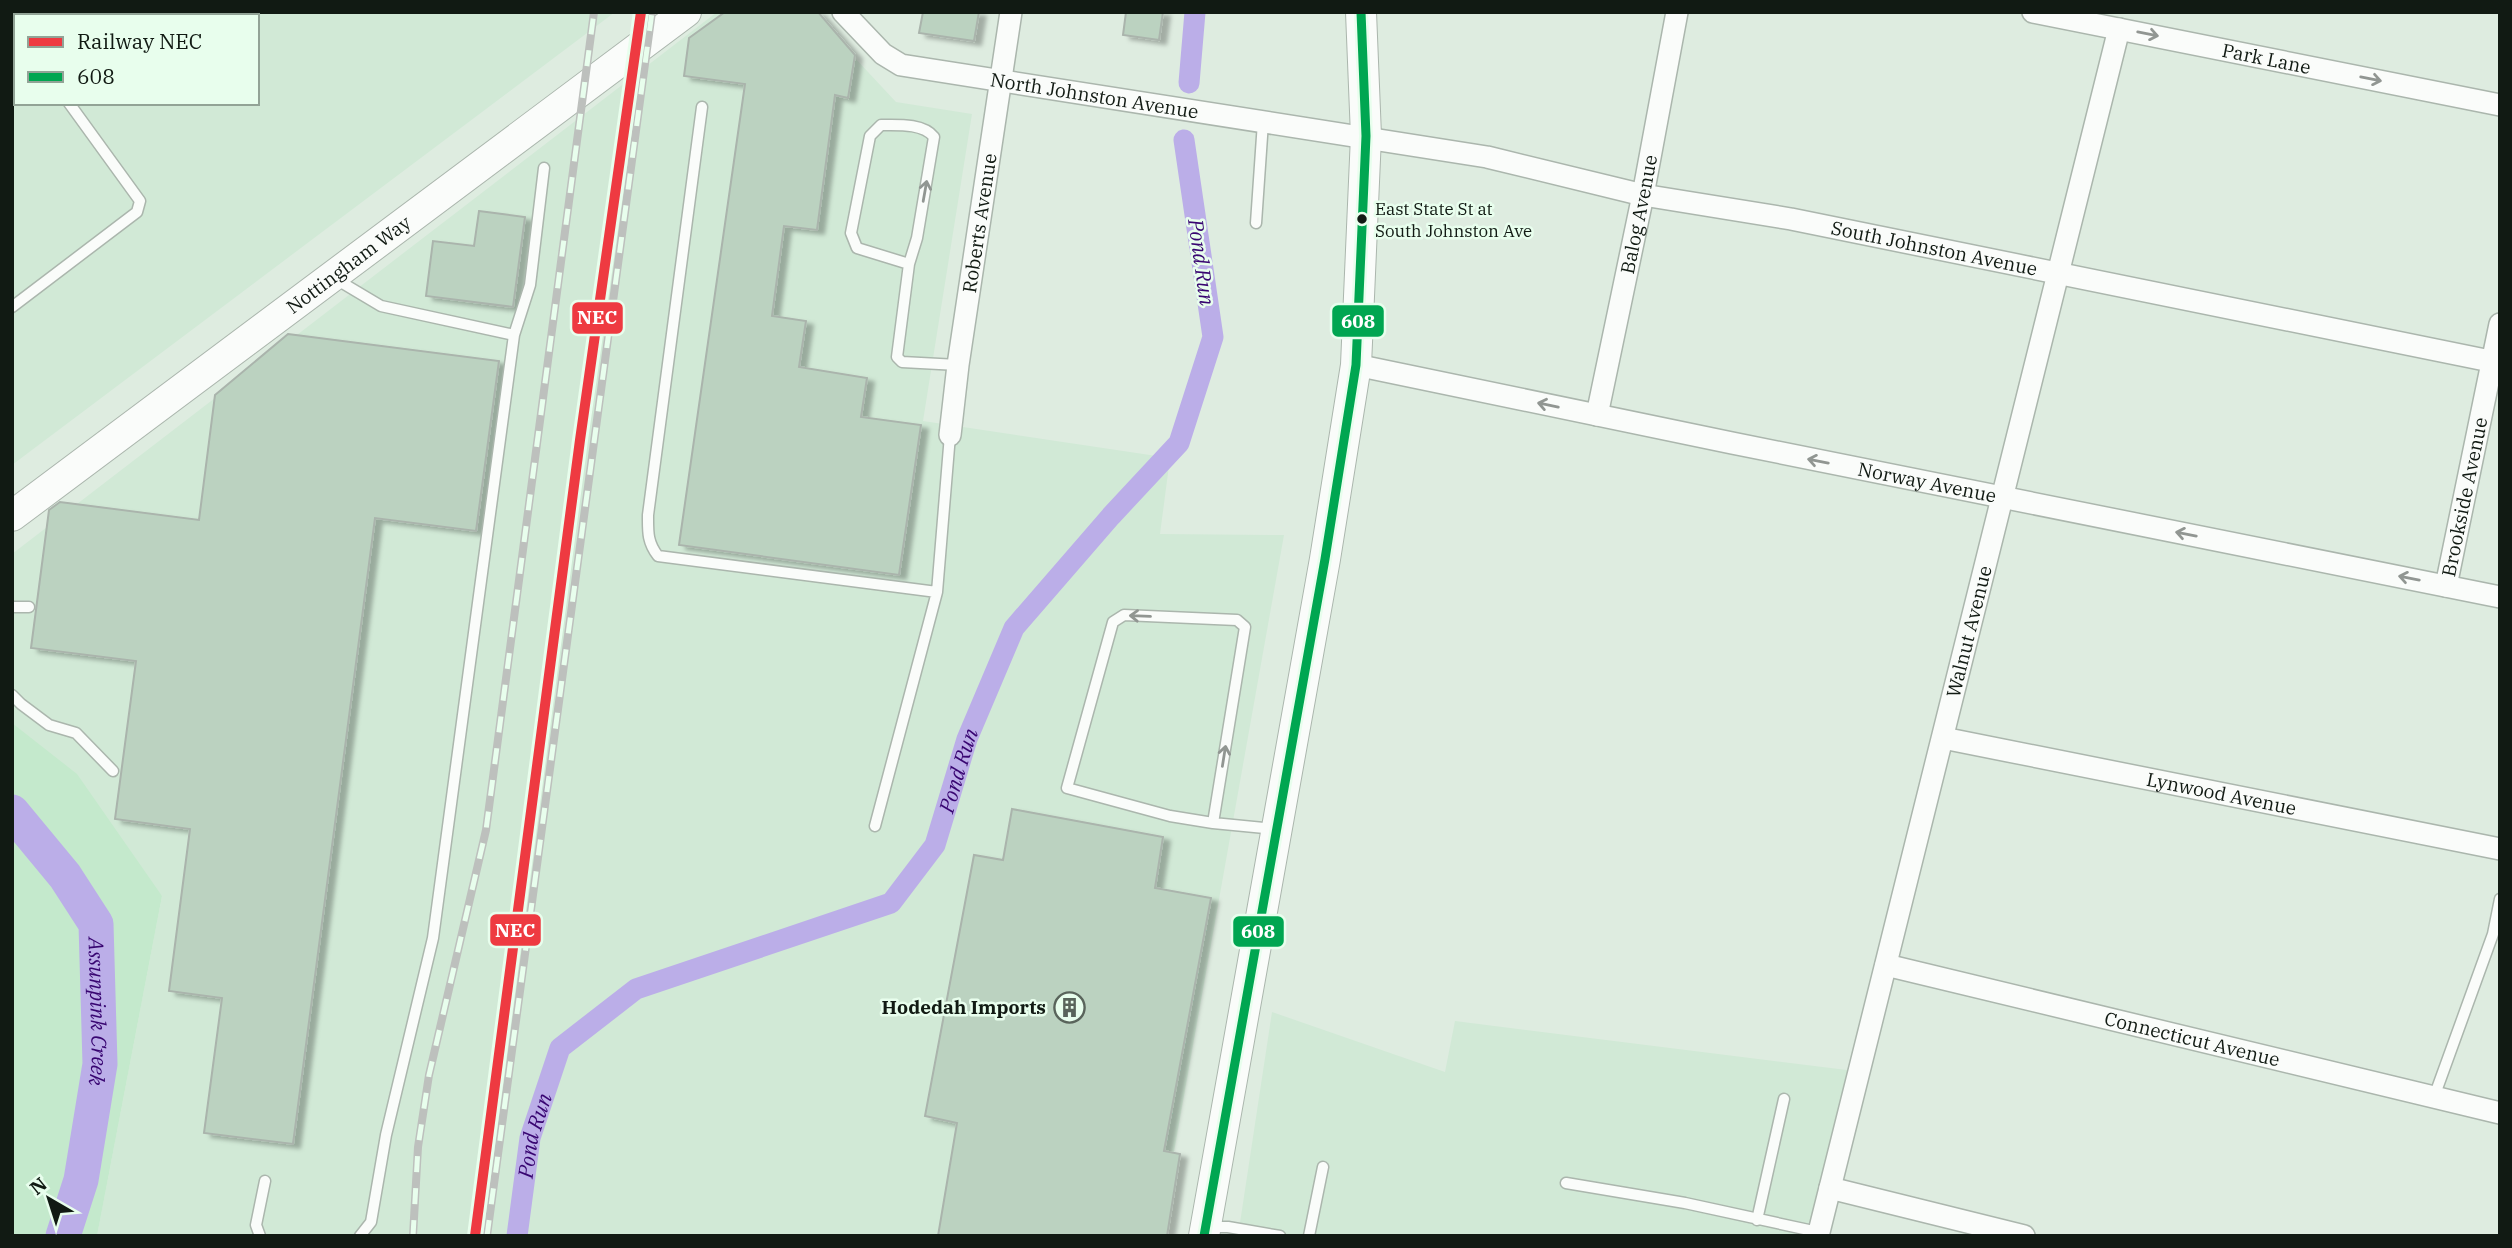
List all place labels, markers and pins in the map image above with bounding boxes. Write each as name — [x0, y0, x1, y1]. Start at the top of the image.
place label: East State St at South Johnston Ave — [1375, 198, 1532, 242]
marker: East State St at South Johnston Ave — [1355, 212, 1369, 226]
building icon: Hodedah Imports — [1052, 990, 1086, 1024]
place label: Hodedah Imports — [881, 995, 1046, 1019]

